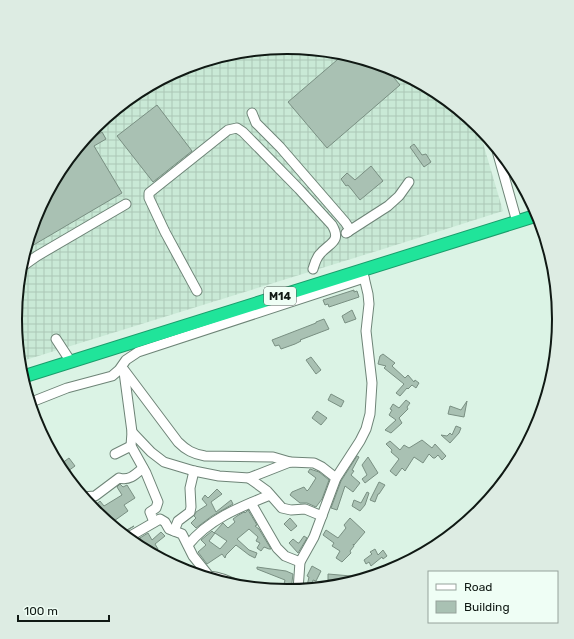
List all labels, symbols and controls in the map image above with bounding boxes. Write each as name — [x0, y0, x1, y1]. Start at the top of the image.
road number: M14 — [264, 287, 296, 305]
legend — [428, 571, 558, 623]
text: Road — [464, 580, 492, 594]
scale bar — [18, 597, 109, 623]
text: Building — [464, 600, 510, 614]
text: 100 m — [24, 604, 58, 618]

